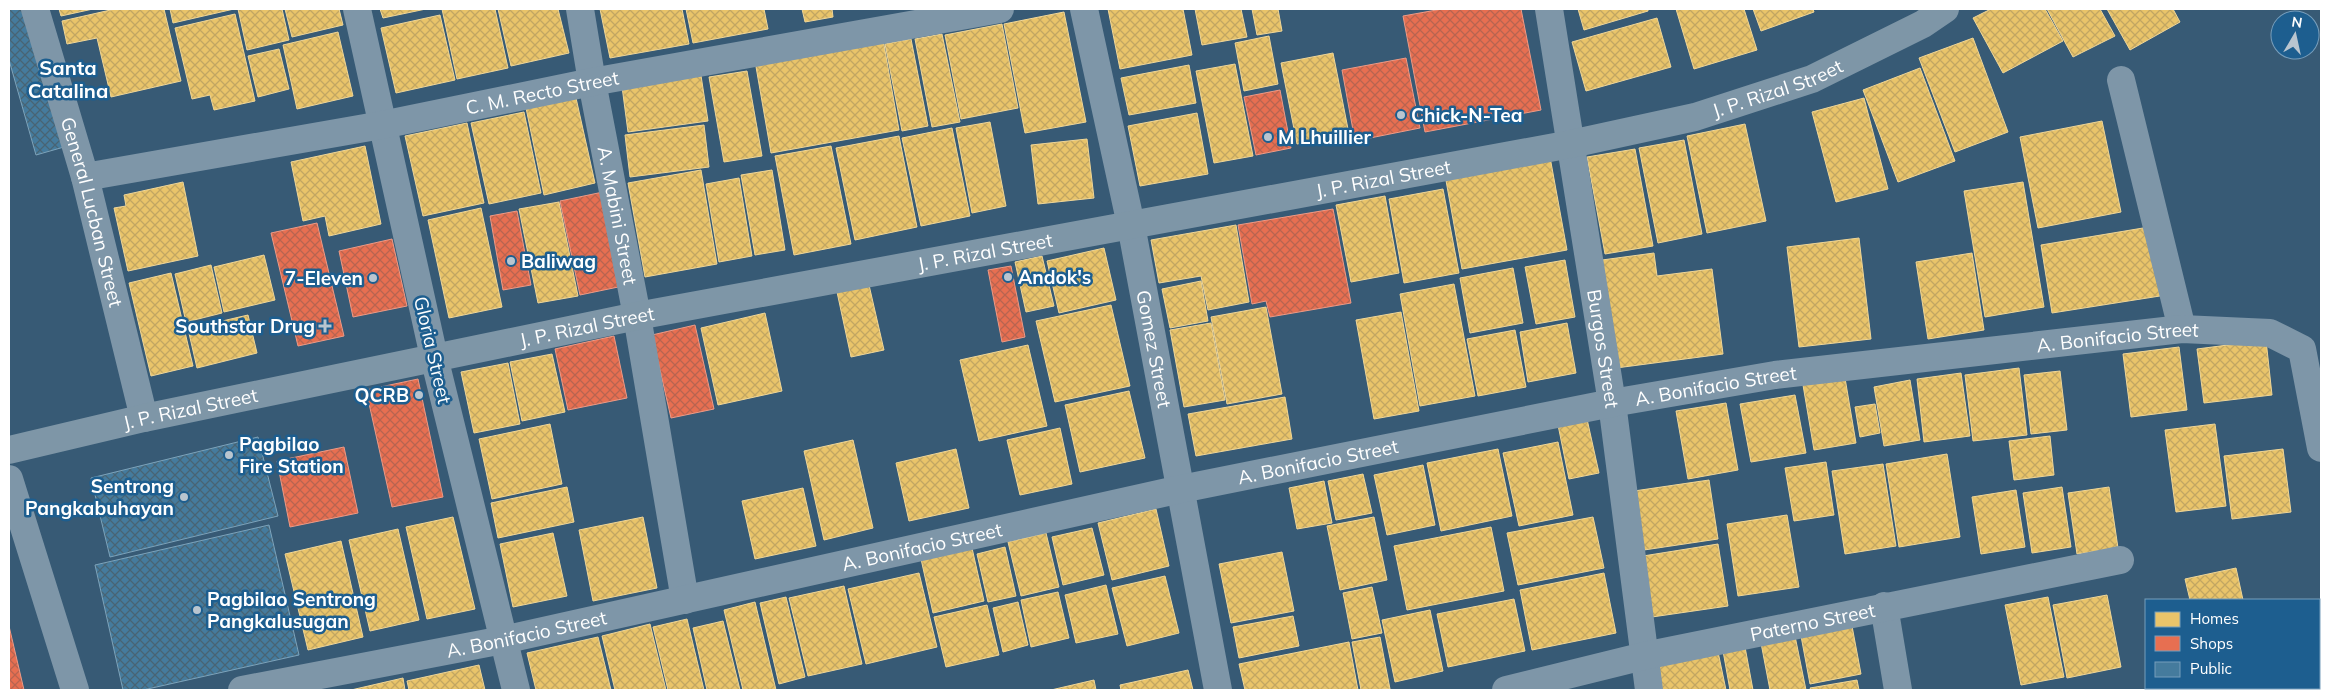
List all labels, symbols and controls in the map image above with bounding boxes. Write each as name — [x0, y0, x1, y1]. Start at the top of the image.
north arrow — [2270, 10, 2320, 60]
text: N — [2290, 12, 2304, 32]
street label: J. P. Rizal Street — [1709, 54, 1847, 123]
district label: Santa Catalina — [28, 55, 108, 103]
street label: C. M. Recto Street — [463, 65, 621, 120]
place label: Chick-N-Tea — [1411, 103, 1523, 127]
marker: Chick-N-Tea — [1395, 109, 1407, 121]
street label: General Lucban Street — [56, 114, 128, 310]
place label: M Lhuillier — [1278, 125, 1371, 149]
marker: M Lhuillier — [1262, 131, 1274, 143]
street label: A. Mabini Street — [593, 144, 643, 287]
street label: J. P. Rizal Street — [1314, 154, 1453, 203]
street label: J. P. Rizal Street — [915, 228, 1055, 276]
place label: Baliwag — [521, 249, 596, 273]
marker: Baliwag — [505, 255, 517, 267]
place label: Andok's — [1018, 265, 1091, 289]
place label: 7-Eleven — [285, 266, 363, 290]
marker: Andok's — [1002, 271, 1014, 283]
marker: 7-Eleven — [367, 272, 379, 284]
street label: Gomez Street — [1131, 288, 1177, 410]
street label: Burgos Street — [1582, 288, 1625, 410]
street label: Gloria Street — [409, 294, 457, 406]
street label: J. P. Rizal Street — [517, 301, 657, 352]
place label: Southstar Drug — [175, 314, 315, 338]
street label: A. Bonifacio Street — [2035, 317, 2200, 357]
marker: Southstar Drug — [319, 320, 331, 332]
street label: A. Bonifacio Street — [1633, 361, 1798, 411]
street label: J. P. Rizal Street — [121, 383, 260, 435]
place label: QCRB — [355, 383, 409, 407]
marker: QCRB — [413, 389, 425, 401]
place label: Pagbilao Fire Station — [239, 432, 344, 478]
street label: A. Bonifacio Street — [1236, 434, 1401, 489]
marker: Pagbilao Fire Station — [223, 449, 235, 461]
place label: Sentrong Pangkabuhayan — [25, 474, 174, 520]
marker: Sentrong Pangkabuhayan — [178, 491, 190, 503]
street label: A. Bonifacio Street — [840, 517, 1005, 576]
place label: Pagbilao Sentrong Pangkalusugan — [207, 587, 376, 633]
street label: Paterno Street — [1748, 598, 1877, 646]
legend — [2145, 599, 2320, 689]
marker: Pagbilao Sentrong Pangkalusugan — [191, 604, 203, 616]
street label: A. Bonifacio Street — [444, 605, 609, 663]
text: Homes — [2190, 609, 2239, 628]
text: Shops — [2190, 634, 2233, 653]
text: Public — [2190, 659, 2232, 678]

